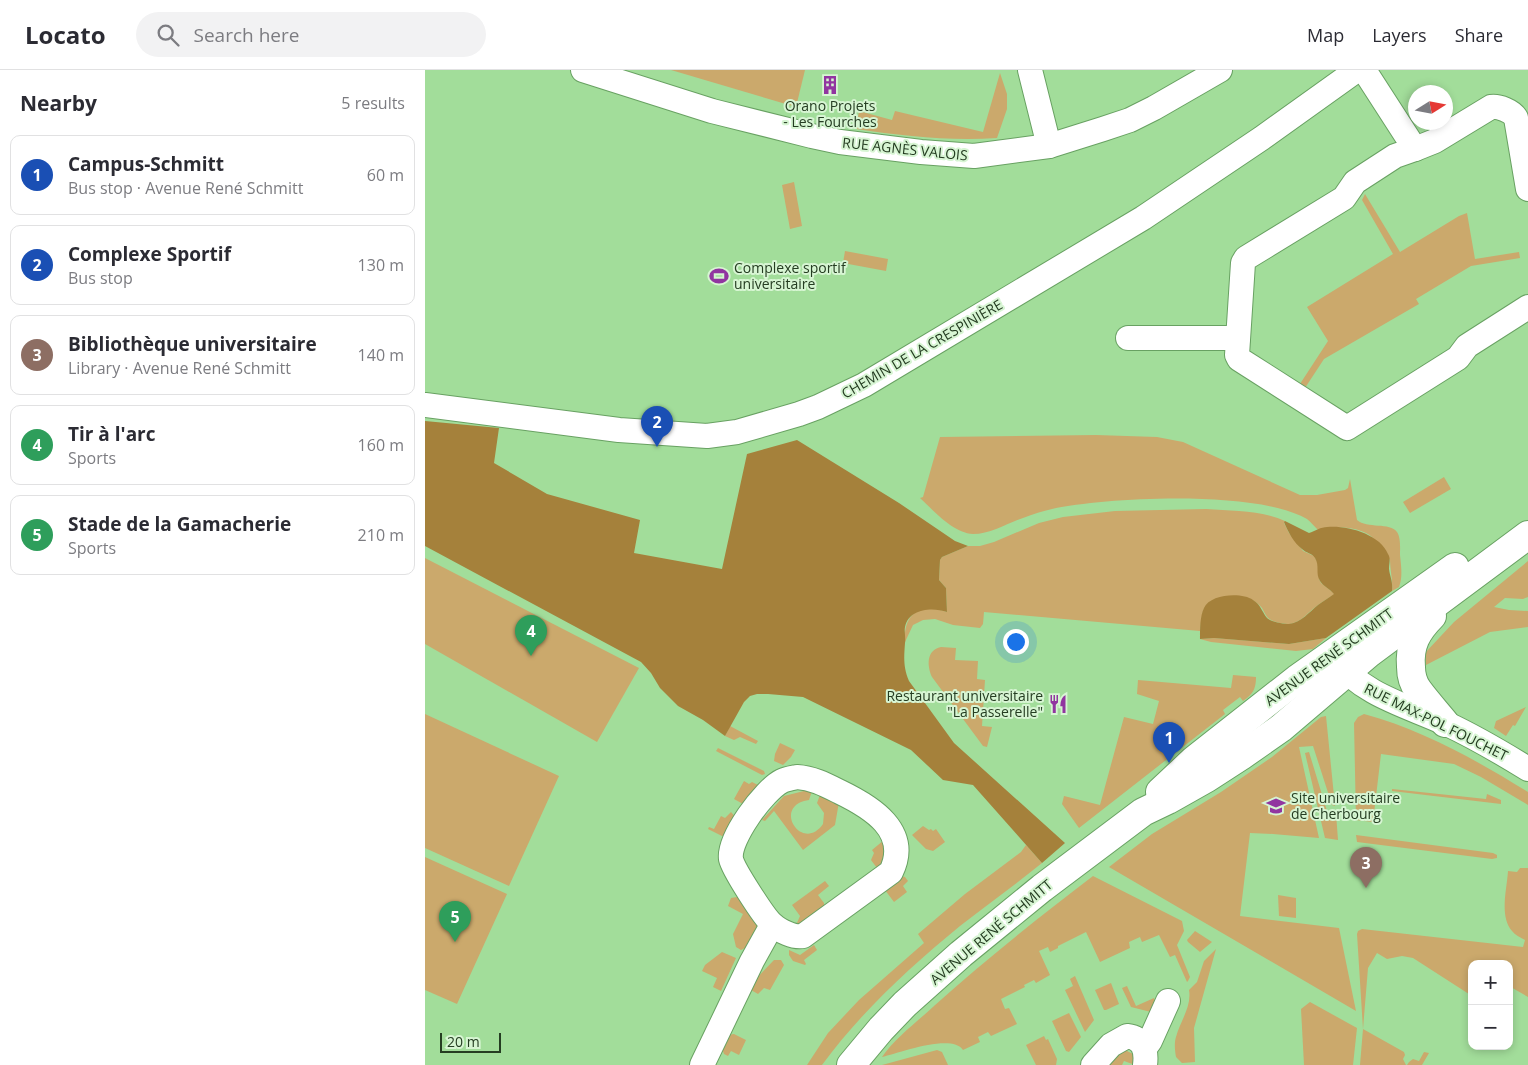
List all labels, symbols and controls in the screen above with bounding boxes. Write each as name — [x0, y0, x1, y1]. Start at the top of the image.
search box — [136, 12, 486, 57]
text: Locato — [25, 18, 106, 51]
icon: search — [154, 21, 182, 49]
text: Search here — [194, 22, 299, 48]
text: Map — [1307, 23, 1344, 47]
text: Layers — [1372, 23, 1427, 47]
text: Share — [1455, 23, 1503, 47]
building icon: Orano Projets - Les Fourches — [819, 74, 841, 96]
north arrow — [1408, 85, 1453, 130]
text: Nearby — [20, 89, 97, 117]
text: 5 results — [341, 92, 405, 114]
place label: Orano Projets - Les Fourches — [783, 96, 877, 131]
street label: RUE AGNÈS VALOIS — [841, 132, 969, 165]
text: Campus-Schmitt — [68, 151, 224, 177]
text: 1 — [32, 164, 42, 186]
text: 60 m — [367, 164, 404, 186]
text: Bus stop · Avenue René Schmitt — [68, 177, 303, 199]
text: Complexe Sportif — [68, 241, 231, 267]
text: 2 — [32, 254, 42, 276]
text: 130 m — [358, 254, 404, 276]
place label: Complexe sportif universitaire — [734, 258, 847, 293]
sports icon: Complexe sportif universitaire — [708, 265, 730, 287]
text: Bus stop — [68, 267, 133, 289]
street label: CHEMIN DE LA CRESPINIÈRE — [838, 295, 1006, 403]
text: Bibliothèque universitaire — [68, 331, 317, 357]
text: 3 — [32, 344, 42, 366]
text: 140 m — [358, 344, 404, 366]
text: Library · Avenue René Schmitt — [68, 357, 291, 379]
pin: 2 — [641, 406, 673, 447]
text: Tir à l'arc — [68, 421, 156, 447]
text: 4 — [32, 434, 42, 456]
text: 160 m — [358, 434, 404, 456]
text: Sports — [68, 447, 116, 469]
text: Stade de la Gamacherie — [68, 511, 291, 537]
text: 5 — [32, 524, 42, 546]
text: 210 m — [358, 524, 404, 546]
text: Sports — [68, 537, 116, 559]
street label: AVENUE RENÉ SCHMITT — [1261, 603, 1397, 710]
pin: 4 — [515, 615, 547, 656]
your location — [1003, 629, 1029, 655]
street label: RUE MAX-POL FOUCHET — [1361, 678, 1511, 765]
place label: Restaurant universitaire "La Passerelle" — [886, 686, 1043, 721]
restaurant icon: Restaurant universitaire "La Passerelle" — [1047, 693, 1069, 715]
pin: 1 — [1153, 722, 1185, 763]
place label: Site universitaire de Cherbourg — [1291, 788, 1400, 823]
school or university icon: Site universitaire de Cherbourg — [1265, 795, 1287, 817]
pin: 3 — [1350, 847, 1382, 888]
street label: AVENUE RENÉ SCHMITT — [925, 875, 1056, 988]
pin: 5 — [439, 901, 471, 942]
map controls — [1468, 960, 1513, 1050]
button: + — [1468, 960, 1513, 1005]
button: − — [1468, 1005, 1513, 1050]
scale bar — [440, 1030, 501, 1053]
text: 20 m — [447, 1032, 480, 1051]

